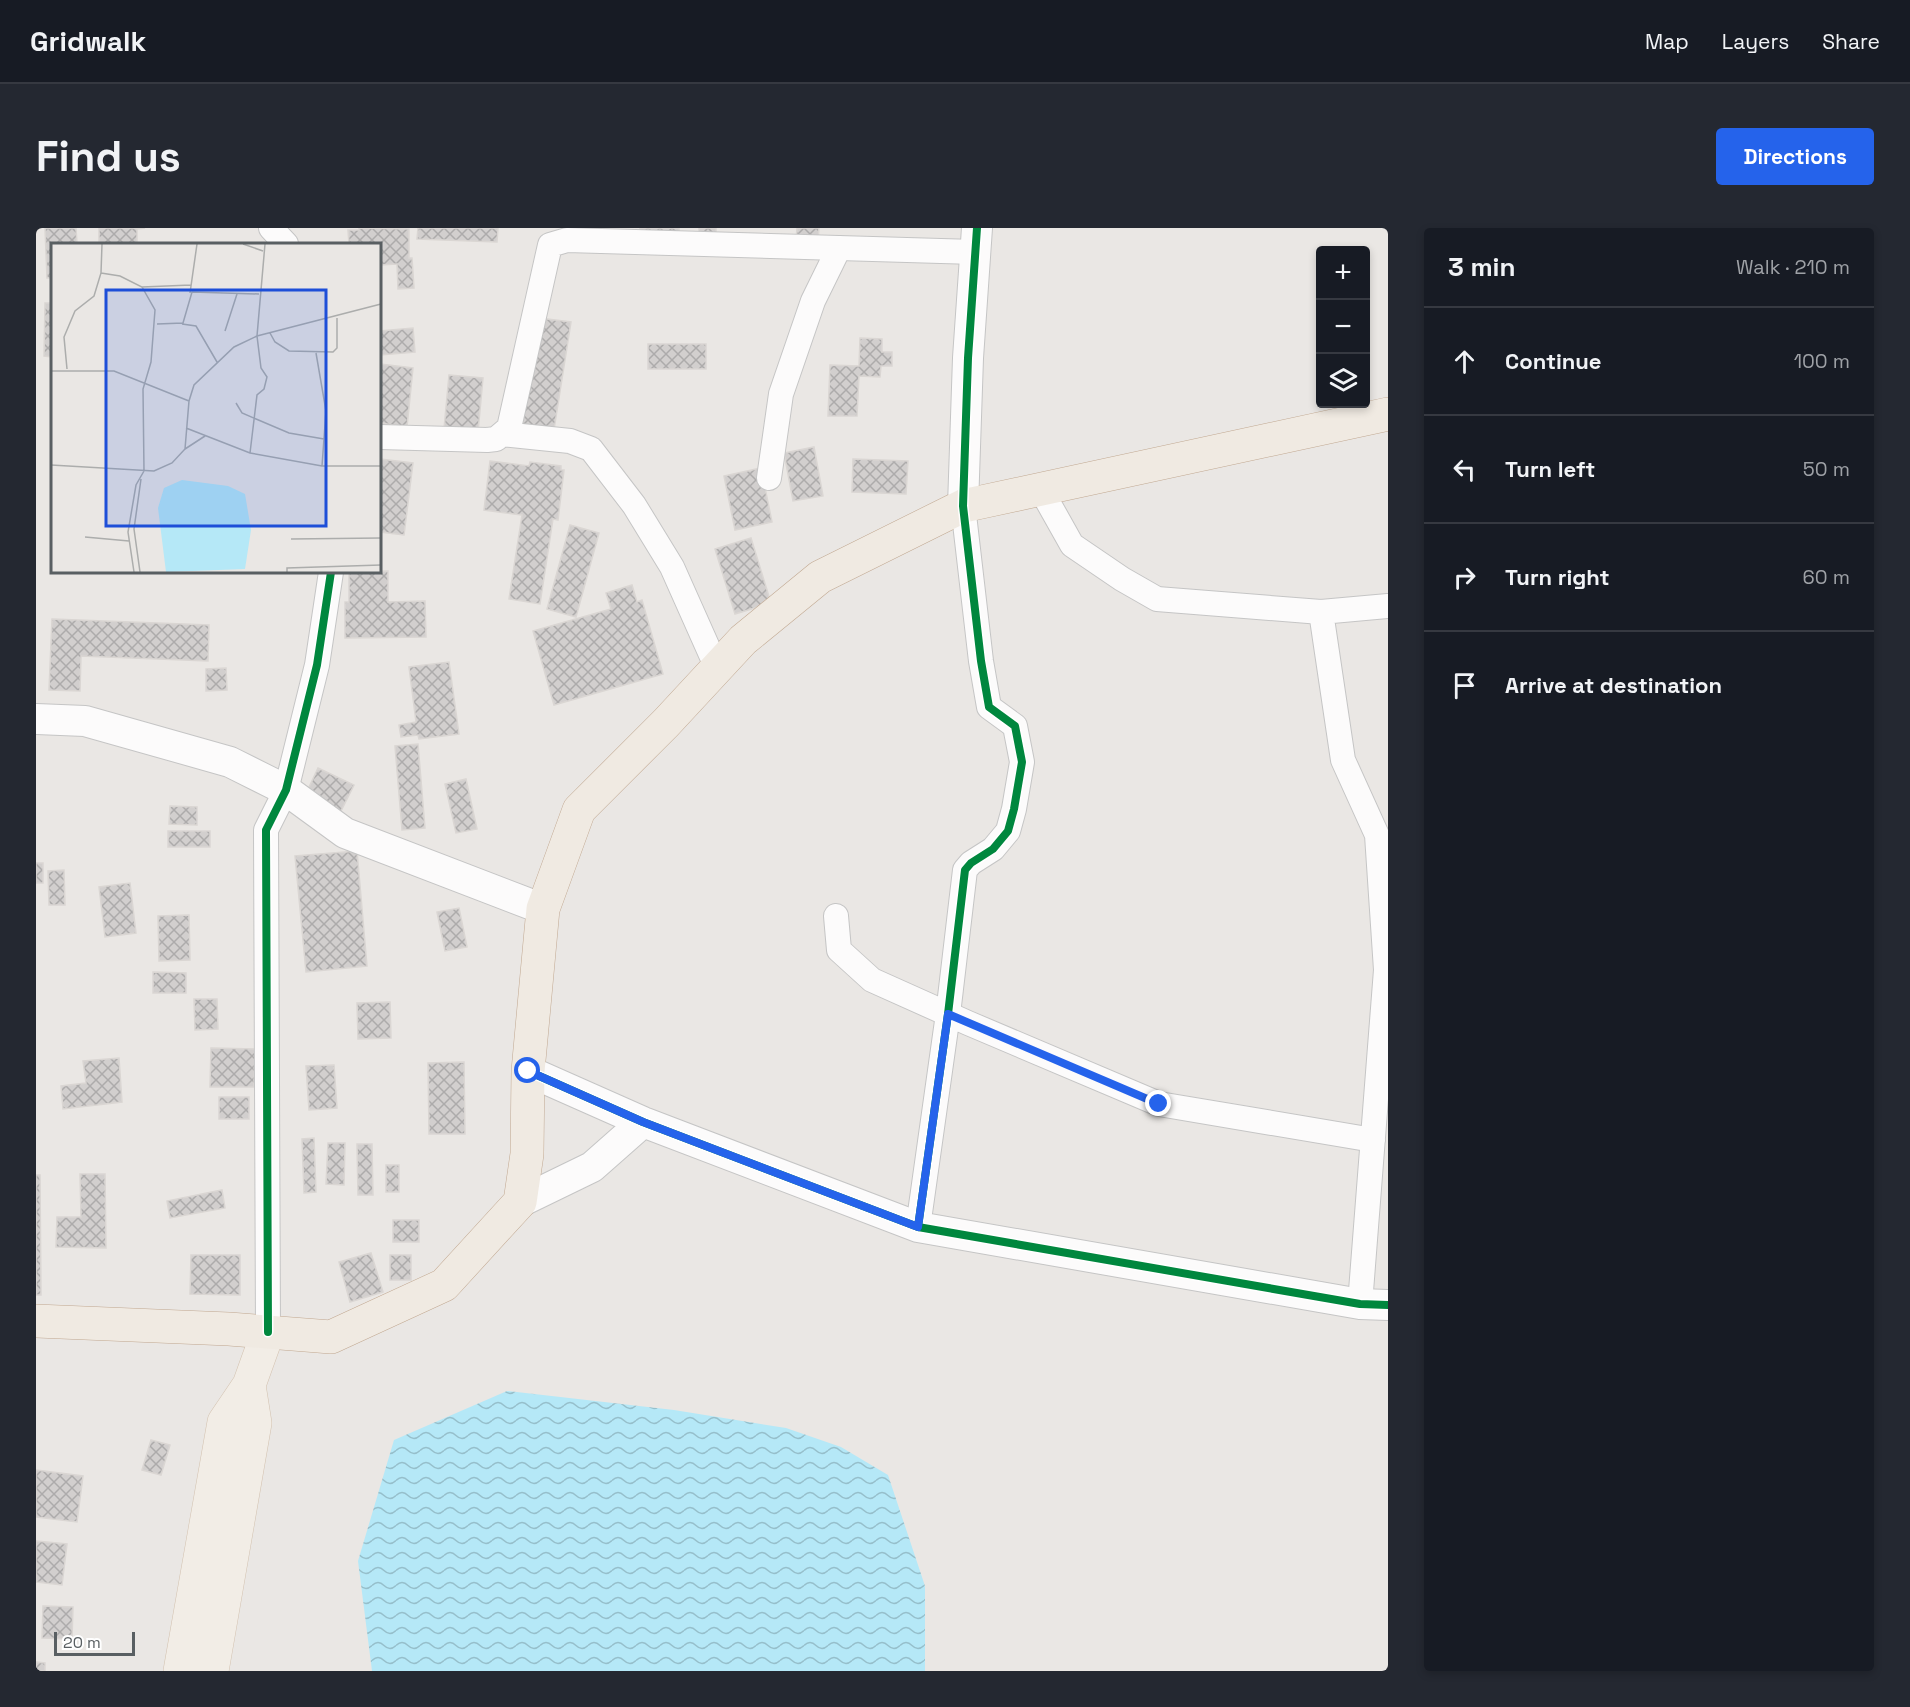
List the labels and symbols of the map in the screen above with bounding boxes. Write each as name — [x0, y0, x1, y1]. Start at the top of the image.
inset map — [51, 243, 381, 573]
route start — [514, 1057, 540, 1083]
route end — [1145, 1090, 1171, 1116]
scale bar — [54, 1629, 135, 1656]

